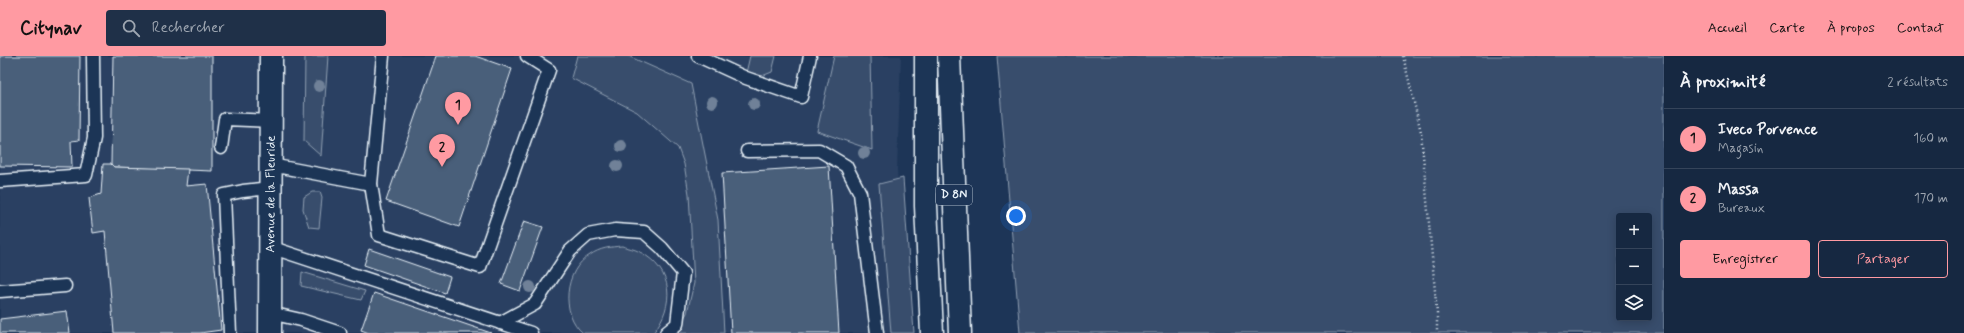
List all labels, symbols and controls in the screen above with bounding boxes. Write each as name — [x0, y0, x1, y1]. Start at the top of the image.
search box — [106, 10, 386, 46]
text: Citynav — [20, 16, 82, 41]
icon: search — [120, 17, 142, 39]
text: Rechercher — [152, 18, 225, 38]
text: Accueil — [1708, 19, 1747, 37]
text: Carte — [1769, 19, 1805, 37]
text: À propos — [1827, 19, 1875, 37]
text: Contact — [1897, 19, 1944, 37]
text: À proximité — [1680, 71, 1765, 93]
text: 2 résultats — [1887, 74, 1948, 91]
pin: 1 — [445, 92, 471, 125]
text: Iveco Porvence — [1718, 120, 1817, 140]
text: 1 — [1690, 130, 1696, 147]
text: 160 m — [1913, 130, 1948, 147]
pin: 2 — [429, 134, 455, 167]
street label: Avenue de la Fleuride — [262, 135, 279, 253]
text: Magasin — [1718, 140, 1763, 157]
text: Massa — [1718, 180, 1759, 200]
road number: D 8N — [936, 185, 972, 205]
text: 2 — [1690, 190, 1696, 207]
text: 170 m — [1914, 190, 1948, 207]
text: Bureaux — [1718, 200, 1765, 217]
your location — [1006, 206, 1026, 226]
map controls — [1616, 213, 1652, 321]
button: + — [1616, 213, 1652, 249]
button: Enregistrer — [1680, 240, 1810, 278]
button: Partager — [1818, 240, 1948, 278]
button: − — [1616, 249, 1652, 285]
button: layers — [1616, 285, 1652, 321]

